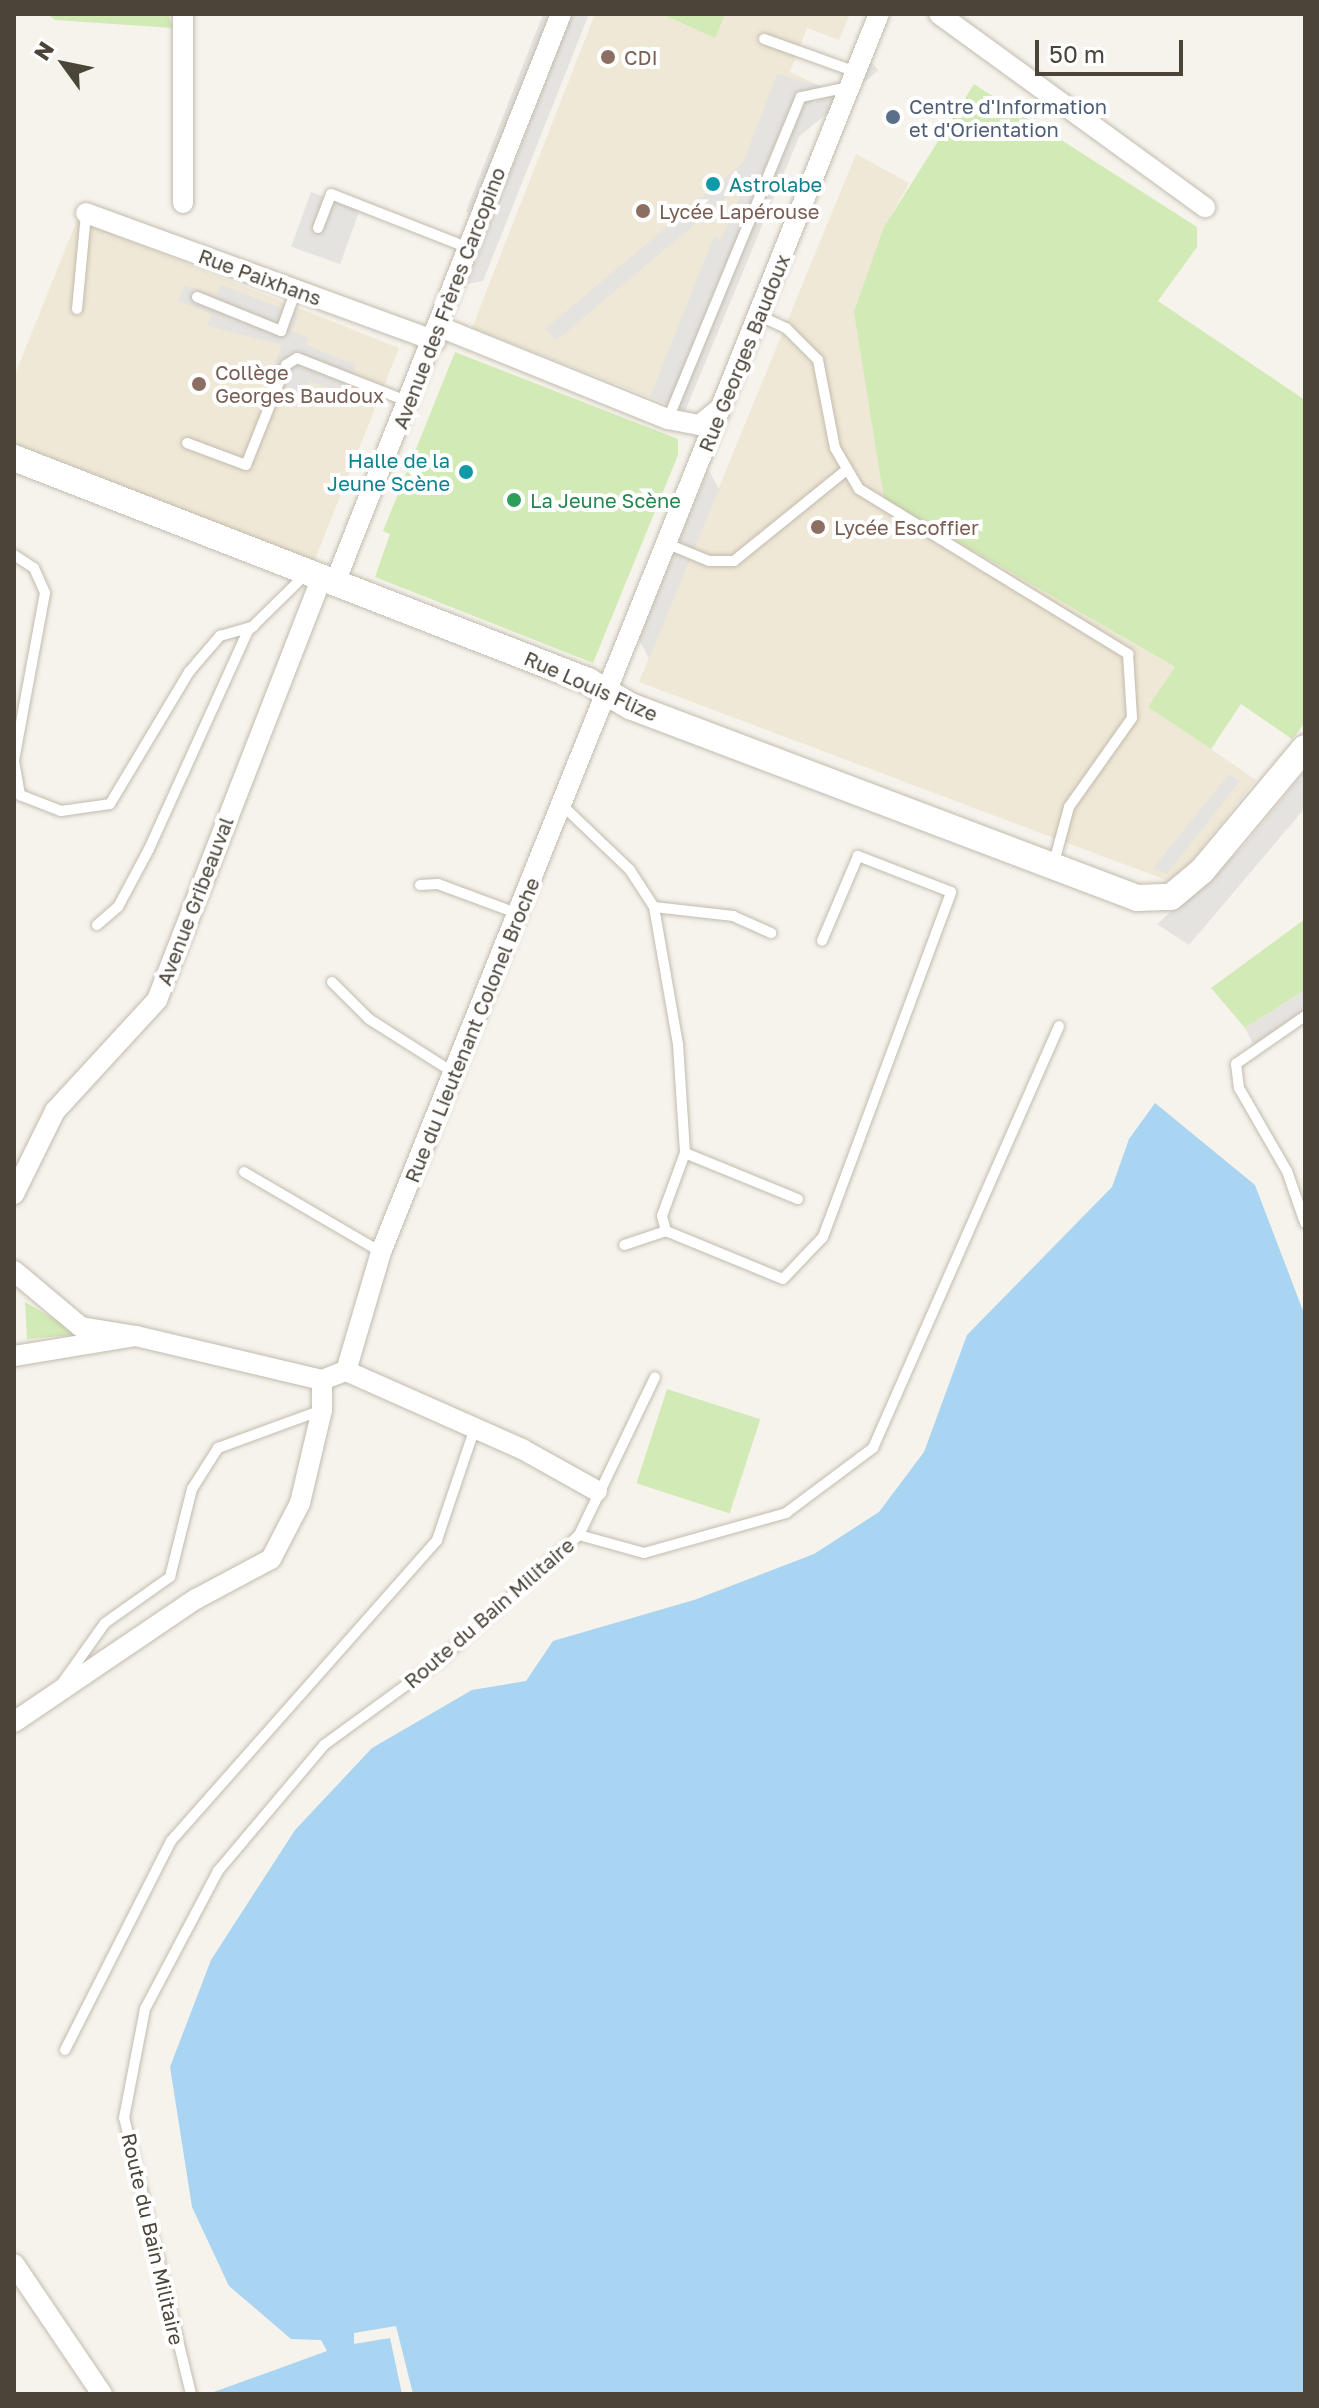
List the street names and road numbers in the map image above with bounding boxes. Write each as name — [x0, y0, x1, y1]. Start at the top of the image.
street label: Avenue des Frères Carcopino — [388, 164, 510, 432]
street label: Rue Paixhans — [195, 244, 325, 310]
street label: Rue Georges Baudoux — [693, 251, 795, 455]
street label: Rue Louis Flize — [521, 646, 661, 726]
street label: Avenue Gribeauval — [152, 813, 238, 989]
street label: Rue du Lieutenant Colonel Broche — [400, 874, 544, 1186]
street label: Route du Bain Militaire — [399, 1533, 579, 1693]
street label: Route du Bain Militaire — [117, 2131, 189, 2347]

